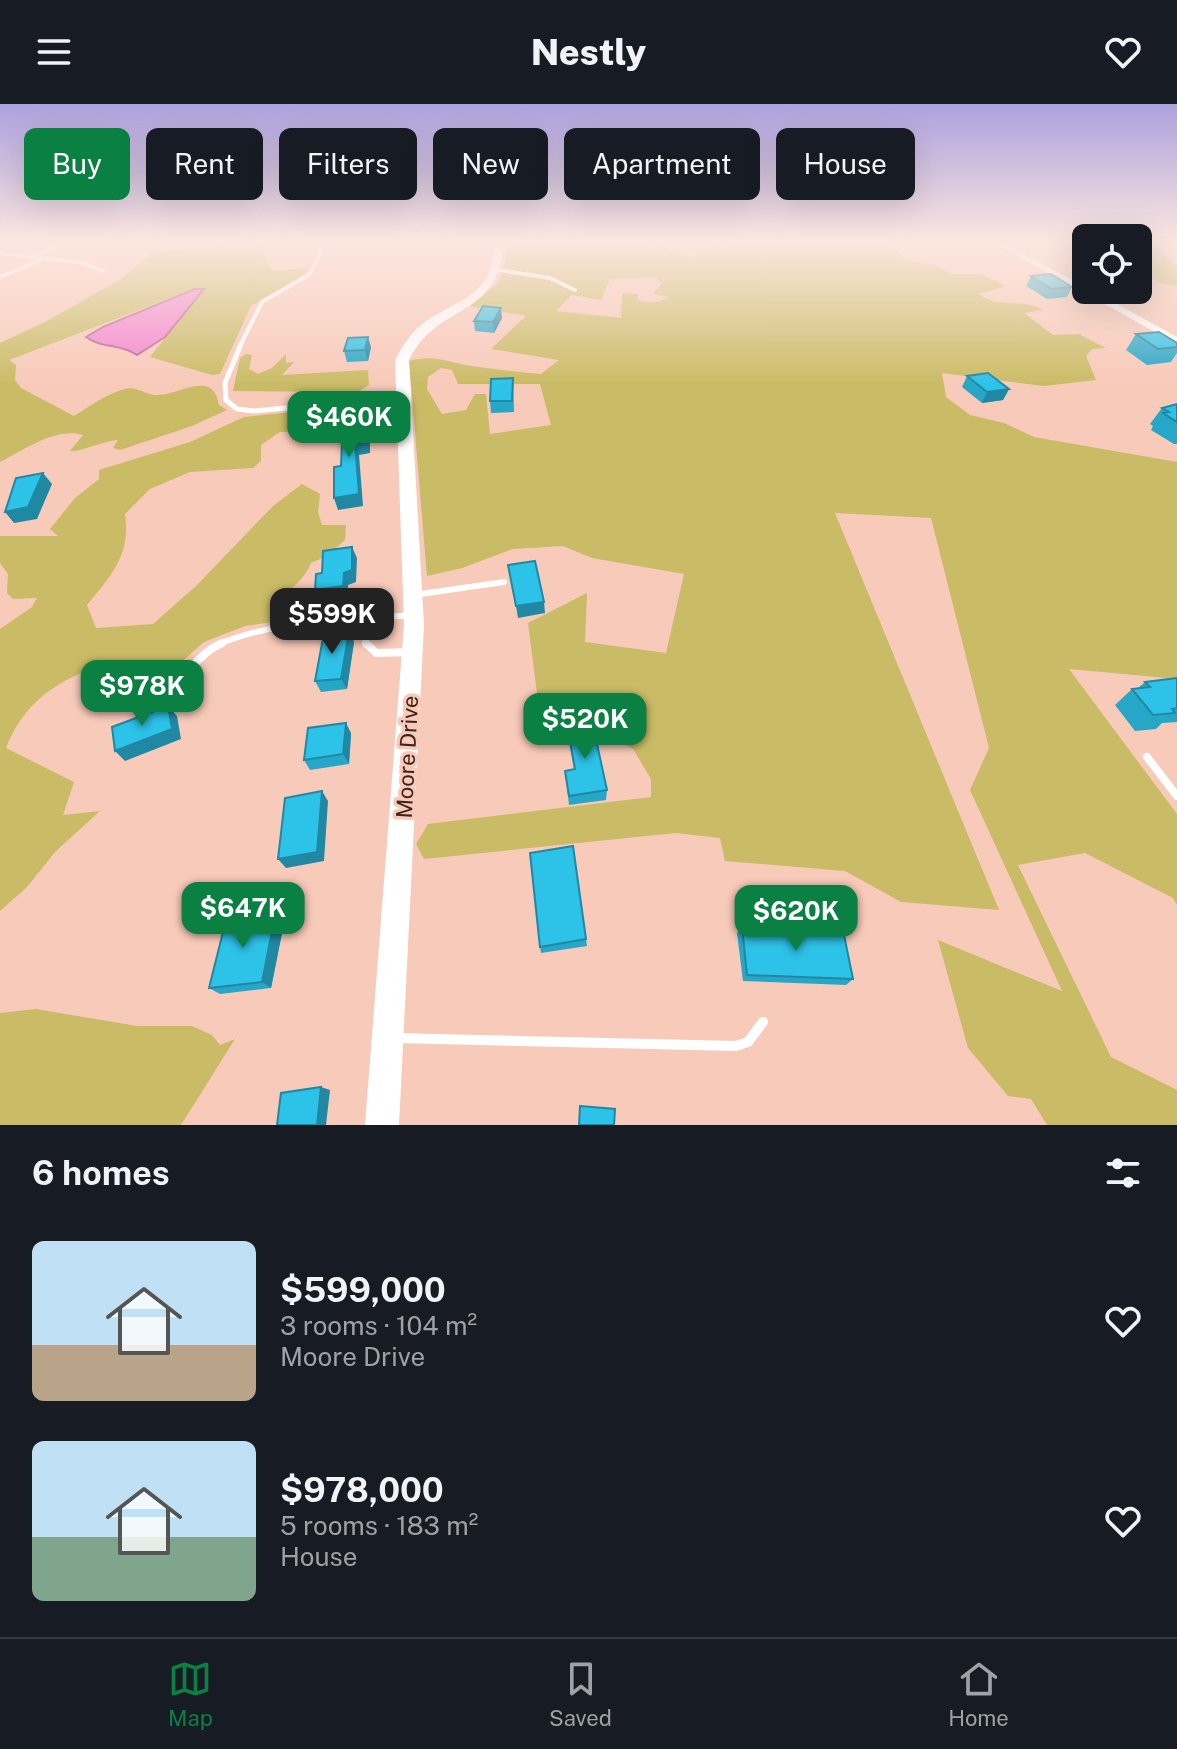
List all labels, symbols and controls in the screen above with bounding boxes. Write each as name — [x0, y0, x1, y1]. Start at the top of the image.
icon: menu — [32, 30, 76, 74]
icon: heart — [1101, 30, 1145, 74]
text: Nestly — [531, 31, 646, 73]
chip: Buy — [24, 128, 130, 200]
chip: Rent — [146, 128, 263, 200]
chip: Filters — [279, 128, 417, 200]
chip: New — [433, 128, 548, 200]
chip: Apartment — [564, 128, 760, 200]
chip: House — [776, 128, 915, 200]
map controls — [1072, 224, 1152, 304]
button: locate — [1072, 224, 1152, 304]
pin: $460K — [293, 391, 405, 459]
text: $460K — [305, 401, 393, 432]
pin: $599K — [276, 588, 388, 656]
text: $599K — [288, 598, 376, 629]
pin: $978K — [86, 660, 198, 728]
text: $978K — [99, 670, 185, 701]
pin: $520K — [529, 693, 641, 761]
street label: Moore Drive — [391, 695, 423, 819]
text: $520K — [541, 703, 629, 734]
pin: $647K — [187, 882, 299, 950]
pin: $620K — [740, 885, 852, 953]
text: $647K — [200, 892, 286, 923]
text: $620K — [753, 895, 839, 926]
icon: filters — [1101, 1151, 1145, 1195]
text: 6 homes — [32, 1153, 170, 1193]
text: $599,000 — [280, 1270, 446, 1310]
icon: home — [96, 1273, 192, 1369]
icon: heart — [1101, 1299, 1145, 1343]
text: 3 rooms · 104 m² — [280, 1310, 477, 1341]
text: Moore Drive — [280, 1341, 425, 1372]
text: $978,000 — [280, 1470, 444, 1510]
icon: home — [96, 1473, 192, 1569]
icon: heart — [1101, 1499, 1145, 1543]
text: 5 rooms · 183 m² — [280, 1510, 478, 1541]
text: House — [280, 1541, 357, 1572]
tab: Map — [168, 1657, 213, 1731]
tab: Saved — [549, 1657, 612, 1731]
tab: Home — [948, 1657, 1009, 1731]

